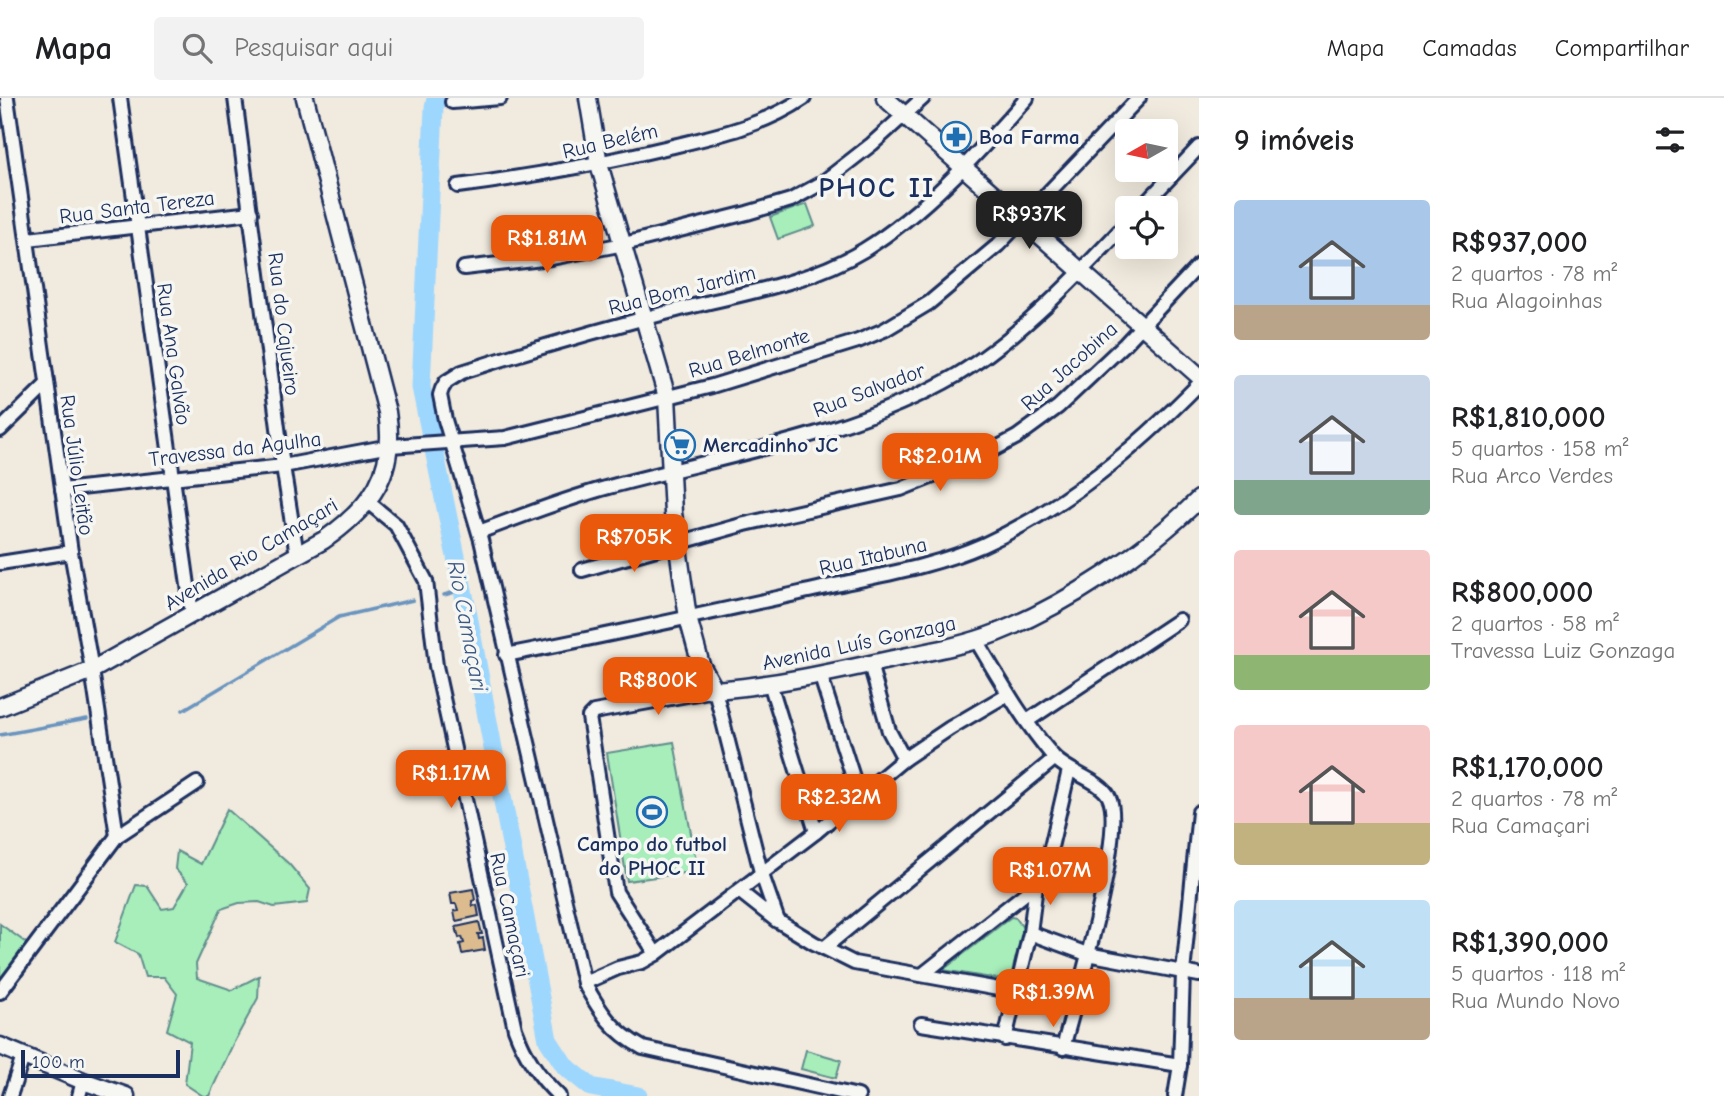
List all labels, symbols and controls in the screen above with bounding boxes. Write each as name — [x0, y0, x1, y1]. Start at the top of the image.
search box — [154, 17, 644, 80]
text: Mapa — [35, 29, 112, 67]
icon: search — [178, 29, 216, 67]
text: Pesquisar aqui — [234, 33, 393, 63]
text: Mapa — [1327, 34, 1384, 62]
text: Camadas — [1422, 34, 1517, 62]
text: Compartilhar — [1555, 34, 1689, 62]
street label: Rua Belém — [560, 118, 660, 164]
north arrow — [1115, 119, 1178, 182]
map controls — [1115, 119, 1178, 259]
pharmacy icon: Boa Farma — [939, 120, 973, 154]
icon: filters — [1651, 121, 1689, 159]
text: 9 imóveis — [1234, 123, 1354, 158]
place label: Boa Farma — [979, 125, 1080, 149]
district label: PHOC II — [819, 172, 935, 204]
street label: Rua Santa Tereza — [58, 186, 216, 228]
pin: R$937K — [972, 192, 1086, 251]
button: locate — [1115, 196, 1178, 259]
text: R$937K — [992, 200, 1066, 227]
pin: R$1.81M — [482, 216, 612, 275]
text: R$1.81M — [507, 224, 587, 251]
text: R$937,000 — [1451, 225, 1588, 260]
icon: home — [1290, 228, 1374, 312]
street label: Rua do Cajueiro — [263, 251, 305, 397]
street label: Rua Bom Jardim — [606, 260, 758, 320]
text: 2 quartos · 78 m² — [1451, 260, 1617, 287]
street label: Rua Ana Galvão — [152, 281, 196, 427]
text: Rua Alagoinhas — [1451, 287, 1602, 314]
street label: Rua Jacobina — [1016, 317, 1122, 415]
street label: Rua Belmonte — [686, 323, 812, 383]
street label: Rua Salvador — [810, 357, 929, 422]
street label: Rua Júlio Leitão — [55, 393, 99, 537]
text: R$1,810,000 — [1451, 400, 1606, 435]
icon: home — [1290, 403, 1374, 487]
street label: Travessa da Agulha — [147, 427, 323, 471]
supermarket icon: Mercadinho JC — [663, 428, 697, 462]
place label: Mercadinho JC — [703, 433, 838, 457]
pin: R$2.01M — [875, 434, 1005, 493]
text: 5 quartos · 158 m² — [1451, 435, 1629, 462]
text: R$2.01M — [898, 442, 982, 469]
text: Rua Arco Verdes — [1451, 462, 1613, 489]
street label: Avenida Rio Camaçari — [160, 493, 342, 615]
pin: R$705K — [577, 514, 691, 574]
text: R$705K — [596, 523, 672, 550]
street label: Rua Itabuna — [817, 532, 929, 580]
water label: Rio Camaçari — [442, 558, 494, 695]
text: R$800,000 — [1451, 575, 1593, 610]
icon: home — [1290, 578, 1374, 662]
text: 2 quartos · 58 m² — [1451, 610, 1619, 637]
street label: Avenida Luís Gonzaga — [760, 611, 958, 675]
text: Travessa Luiz Gonzaga — [1451, 637, 1675, 664]
pin: R$800K — [601, 658, 715, 717]
text: R$800K — [619, 666, 697, 693]
pin: R$1.17M — [386, 750, 516, 810]
text: R$1,170,000 — [1451, 750, 1604, 785]
icon: home — [1290, 753, 1374, 837]
text: R$1.17M — [412, 759, 490, 786]
pin: R$2.32M — [774, 774, 904, 834]
text: R$2.32M — [797, 783, 881, 810]
text: 2 quartos · 78 m² — [1451, 785, 1617, 812]
sports icon: Campo do futbol do PHOC II — [635, 795, 669, 829]
text: Rua Camaçari — [1451, 812, 1590, 839]
place label: Campo do futbol do PHOC II — [577, 832, 727, 880]
pin: R$1.07M — [985, 848, 1115, 907]
street label: Rua Camaçari — [485, 850, 535, 980]
text: R$1.07M — [1009, 856, 1091, 883]
text: R$1,390,000 — [1451, 925, 1609, 960]
icon: home — [1290, 928, 1374, 1012]
text: 5 quartos · 118 m² — [1451, 960, 1625, 987]
pin: R$1.39M — [988, 970, 1118, 1029]
text: R$1.39M — [1012, 978, 1094, 1005]
text: Rua Mundo Novo — [1451, 987, 1620, 1014]
scale bar — [21, 1047, 180, 1079]
text: 100 m — [32, 1051, 85, 1073]

